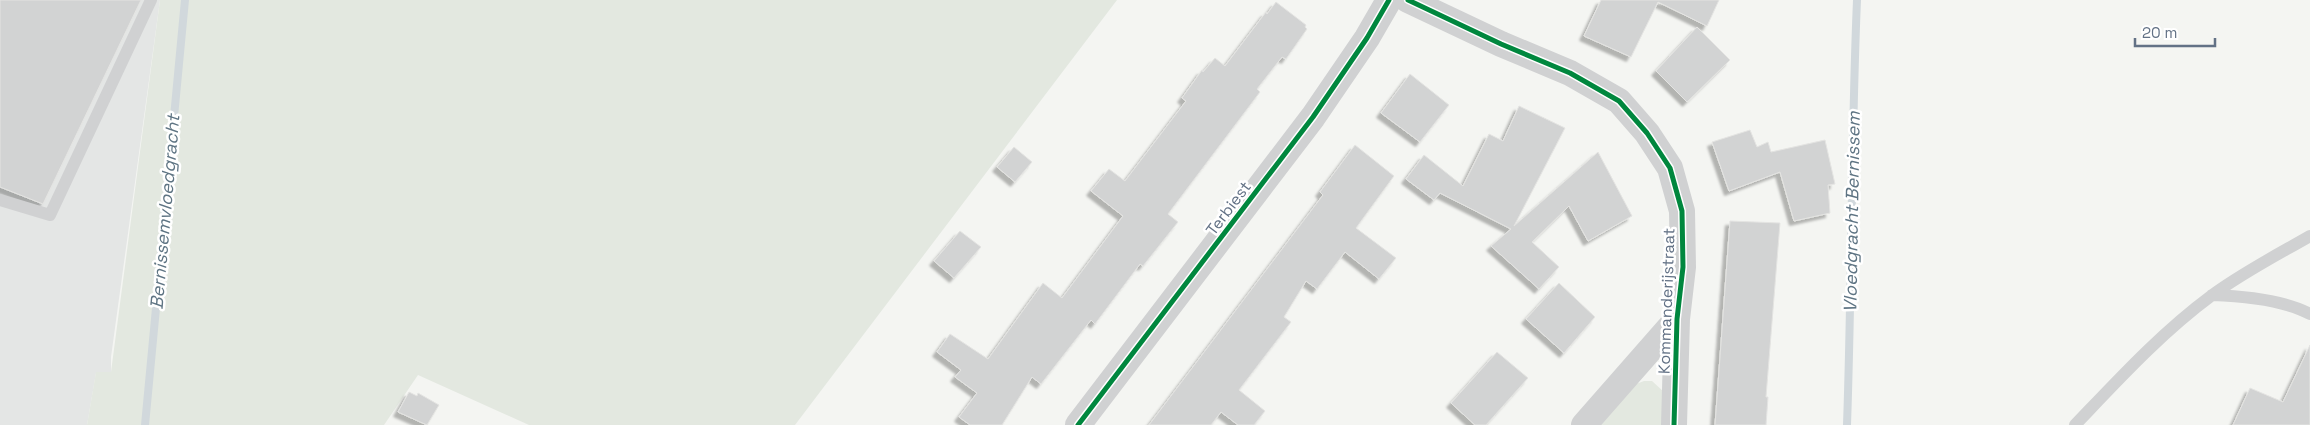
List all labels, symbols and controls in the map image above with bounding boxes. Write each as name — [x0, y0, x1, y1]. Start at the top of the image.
scale bar — [2135, 15, 2215, 47]
text: 20 m — [2142, 23, 2177, 42]
water label: Vloedgracht Bernissem — [1838, 111, 1865, 313]
water label: Bernissemvloedgracht — [145, 112, 185, 310]
street label: Terbiest — [1201, 177, 1256, 240]
street label: Kommanderijstraat — [1653, 228, 1680, 374]

